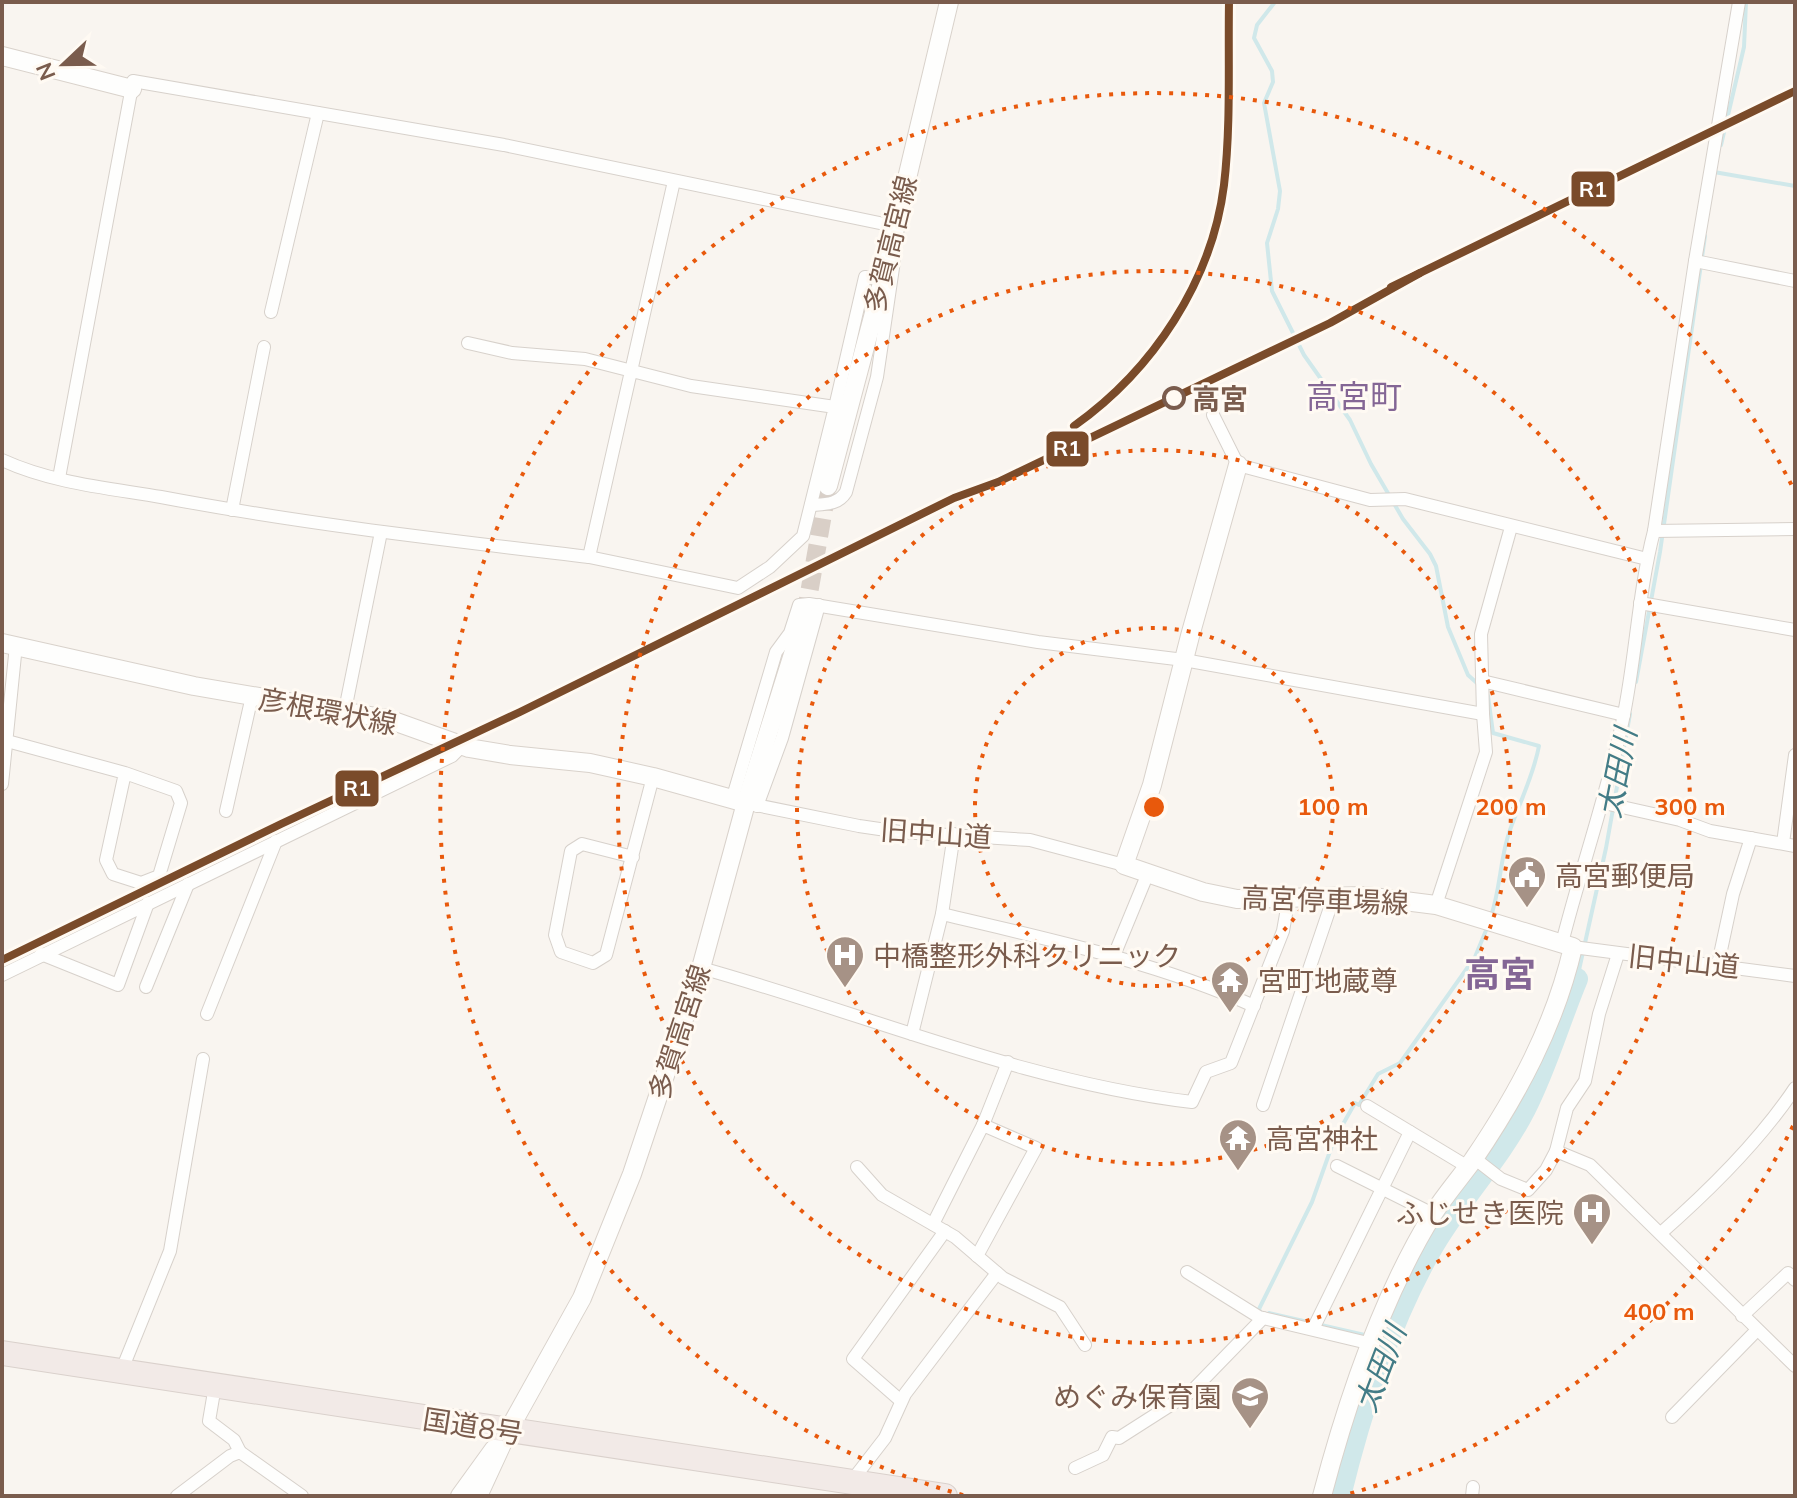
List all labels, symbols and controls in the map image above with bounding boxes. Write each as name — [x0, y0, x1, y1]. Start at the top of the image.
north arrow — [24, 24, 104, 104]
text: N — [29, 59, 62, 84]
line badge: R1 — [1570, 170, 1616, 208]
street label: 多賀高宮線 — [856, 172, 924, 316]
text: R1 — [1579, 175, 1607, 203]
district label: 高宮町 — [1306, 376, 1402, 416]
place label: 高宮 — [1192, 381, 1248, 416]
marker: 高宮 — [1163, 387, 1185, 409]
line badge: R1 — [1045, 430, 1090, 468]
text: R1 — [1053, 434, 1081, 462]
street label: 彦根環状線 — [256, 680, 400, 742]
water label: 太田川 — [1590, 722, 1645, 821]
line badge: R1 — [334, 769, 380, 808]
text: R1 — [343, 774, 371, 802]
text: 100 m — [1297, 791, 1369, 821]
text: 200 m — [1475, 791, 1547, 821]
text: 300 m — [1654, 791, 1726, 821]
centre of rings — [1140, 793, 1168, 821]
street label: 旧中山道 — [879, 812, 993, 854]
public building icon: 高宮郵便局 — [1506, 854, 1548, 909]
place label: 高宮郵便局 — [1555, 858, 1695, 893]
street label: 高宮停車場線 — [1240, 880, 1410, 920]
hospital icon: 中橋整形外科クリニック — [824, 934, 866, 989]
place label: 中橋整形外科クリニック — [873, 938, 1181, 973]
street label: 旧中山道 — [1626, 938, 1742, 984]
district label: 高宮 — [1464, 951, 1536, 996]
temple icon: 宮町地蔵尊 — [1209, 959, 1251, 1014]
street label: 多賀高宮線 — [641, 960, 717, 1104]
place label: 宮町地蔵尊 — [1258, 963, 1398, 998]
temple icon: 高宮神社 — [1217, 1117, 1259, 1172]
place label: 高宮神社 — [1266, 1121, 1378, 1156]
hospital icon: ふじせき医院 — [1571, 1191, 1613, 1246]
place label: ふじせき医院 — [1396, 1195, 1564, 1230]
text: 400 m — [1623, 1296, 1695, 1326]
water label: 太田川 — [1346, 1316, 1415, 1417]
school or university icon: めぐみ保育園 — [1229, 1375, 1271, 1430]
place label: めぐみ保育園 — [1053, 1379, 1222, 1414]
street label: 国道8号 — [420, 1401, 526, 1451]

